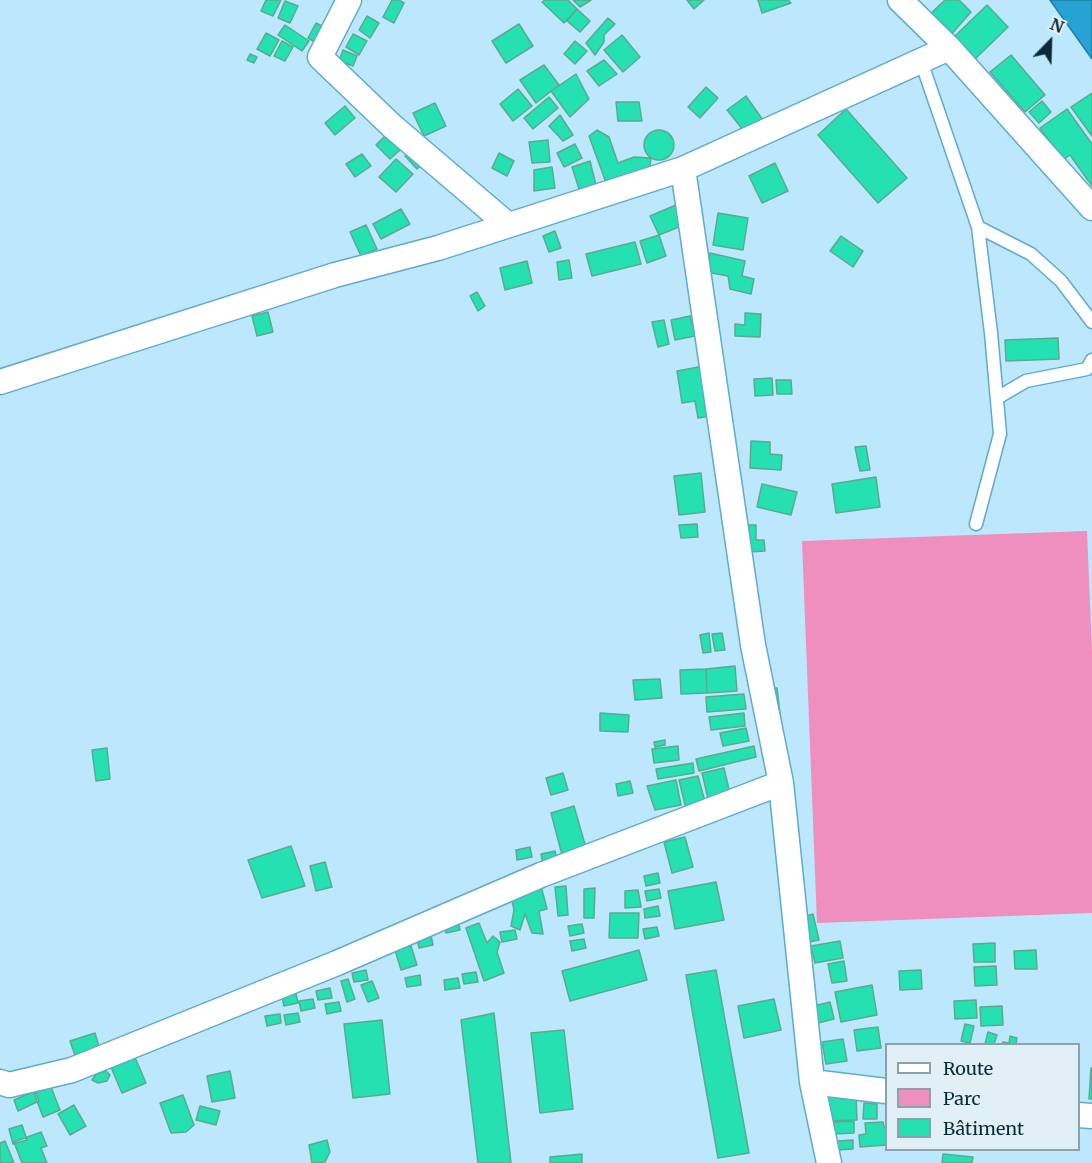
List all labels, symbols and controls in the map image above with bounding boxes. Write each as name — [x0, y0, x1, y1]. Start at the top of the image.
north arrow — [1020, 12, 1080, 72]
text: N — [1047, 14, 1067, 37]
legend — [885, 1043, 1080, 1151]
text: Route — [943, 1057, 993, 1080]
text: Parc — [943, 1087, 981, 1110]
text: Bâtiment — [943, 1117, 1024, 1140]

